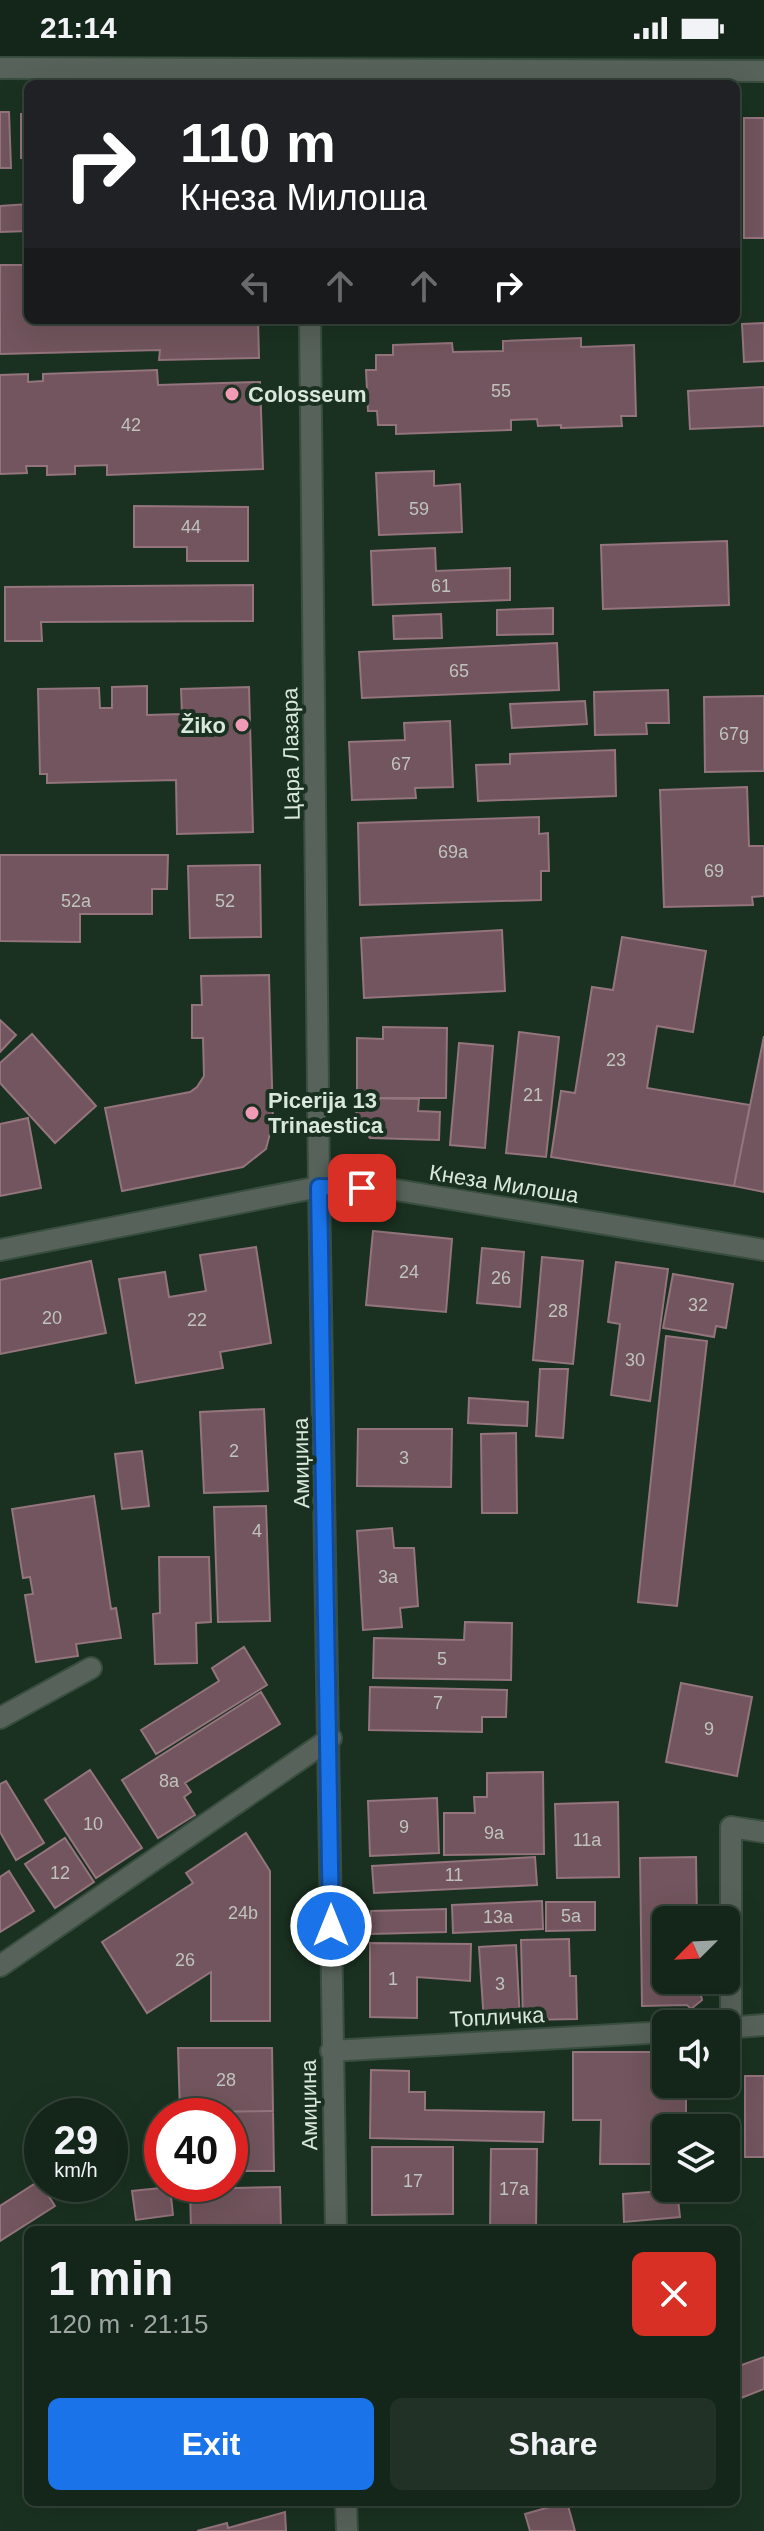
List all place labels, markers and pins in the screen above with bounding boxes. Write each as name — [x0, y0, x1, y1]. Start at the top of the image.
place label: Colosseum — [248, 382, 367, 407]
marker: Colosseum — [223, 385, 241, 403]
place label: Žiko — [181, 713, 226, 738]
marker: Žiko — [233, 716, 251, 734]
place label: Picerija 13 Trinaestica — [268, 1088, 384, 1138]
marker: Picerija 13 Trinaestica — [243, 1104, 261, 1122]
pin — [328, 1154, 396, 1222]

